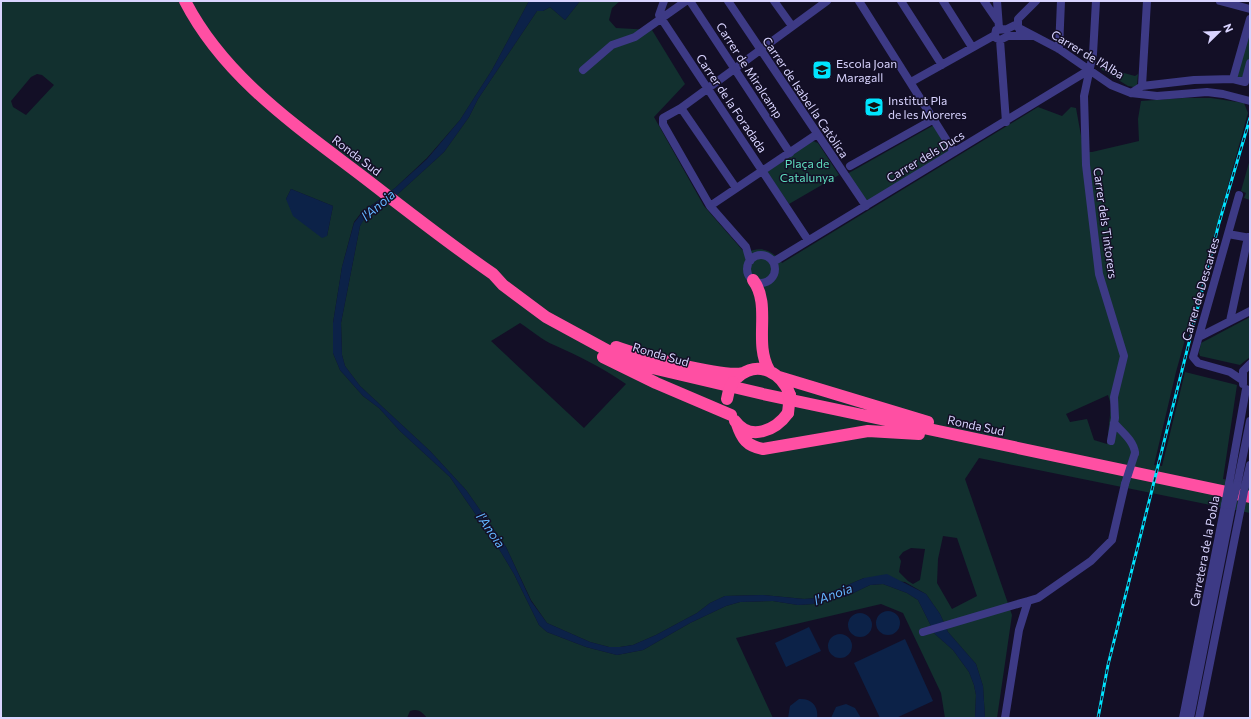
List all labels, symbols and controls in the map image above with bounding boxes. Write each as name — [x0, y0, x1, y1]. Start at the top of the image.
north arrow — [1199, 12, 1239, 52]
street label: Carrer de Miralcamp — [714, 20, 786, 120]
text: N — [1221, 22, 1236, 34]
street label: Carrer de l'Alba — [1049, 27, 1127, 81]
street label: Carrer de Isabel la Catòlica — [760, 34, 852, 160]
street label: Carrer de la Foradada — [694, 51, 770, 155]
place label: Escola Joan Maragall — [836, 56, 897, 84]
school or university icon: Escola Joan Maragall — [811, 59, 833, 81]
place label: Institut Pla de les Moreres — [888, 93, 967, 121]
school or university icon: Institut Pla de les Moreres — [863, 96, 885, 118]
street label: Carrer dels Ducs — [884, 127, 966, 185]
street label: Ronda Sud — [330, 132, 384, 178]
park label: Plaça de Catalunya — [780, 156, 834, 184]
street label: Carrer dels Tintorers — [1091, 167, 1121, 279]
water label: l'Anoia — [358, 186, 398, 224]
street label: Carrer de Descartes — [1179, 236, 1221, 342]
street label: Ronda Sud — [631, 339, 691, 369]
street label: Ronda Sud — [946, 412, 1006, 438]
street label: Carretera de la Pobla — [1186, 494, 1222, 608]
water label: l'Anoia — [473, 509, 509, 551]
water label: l'Anoia — [812, 580, 855, 608]

